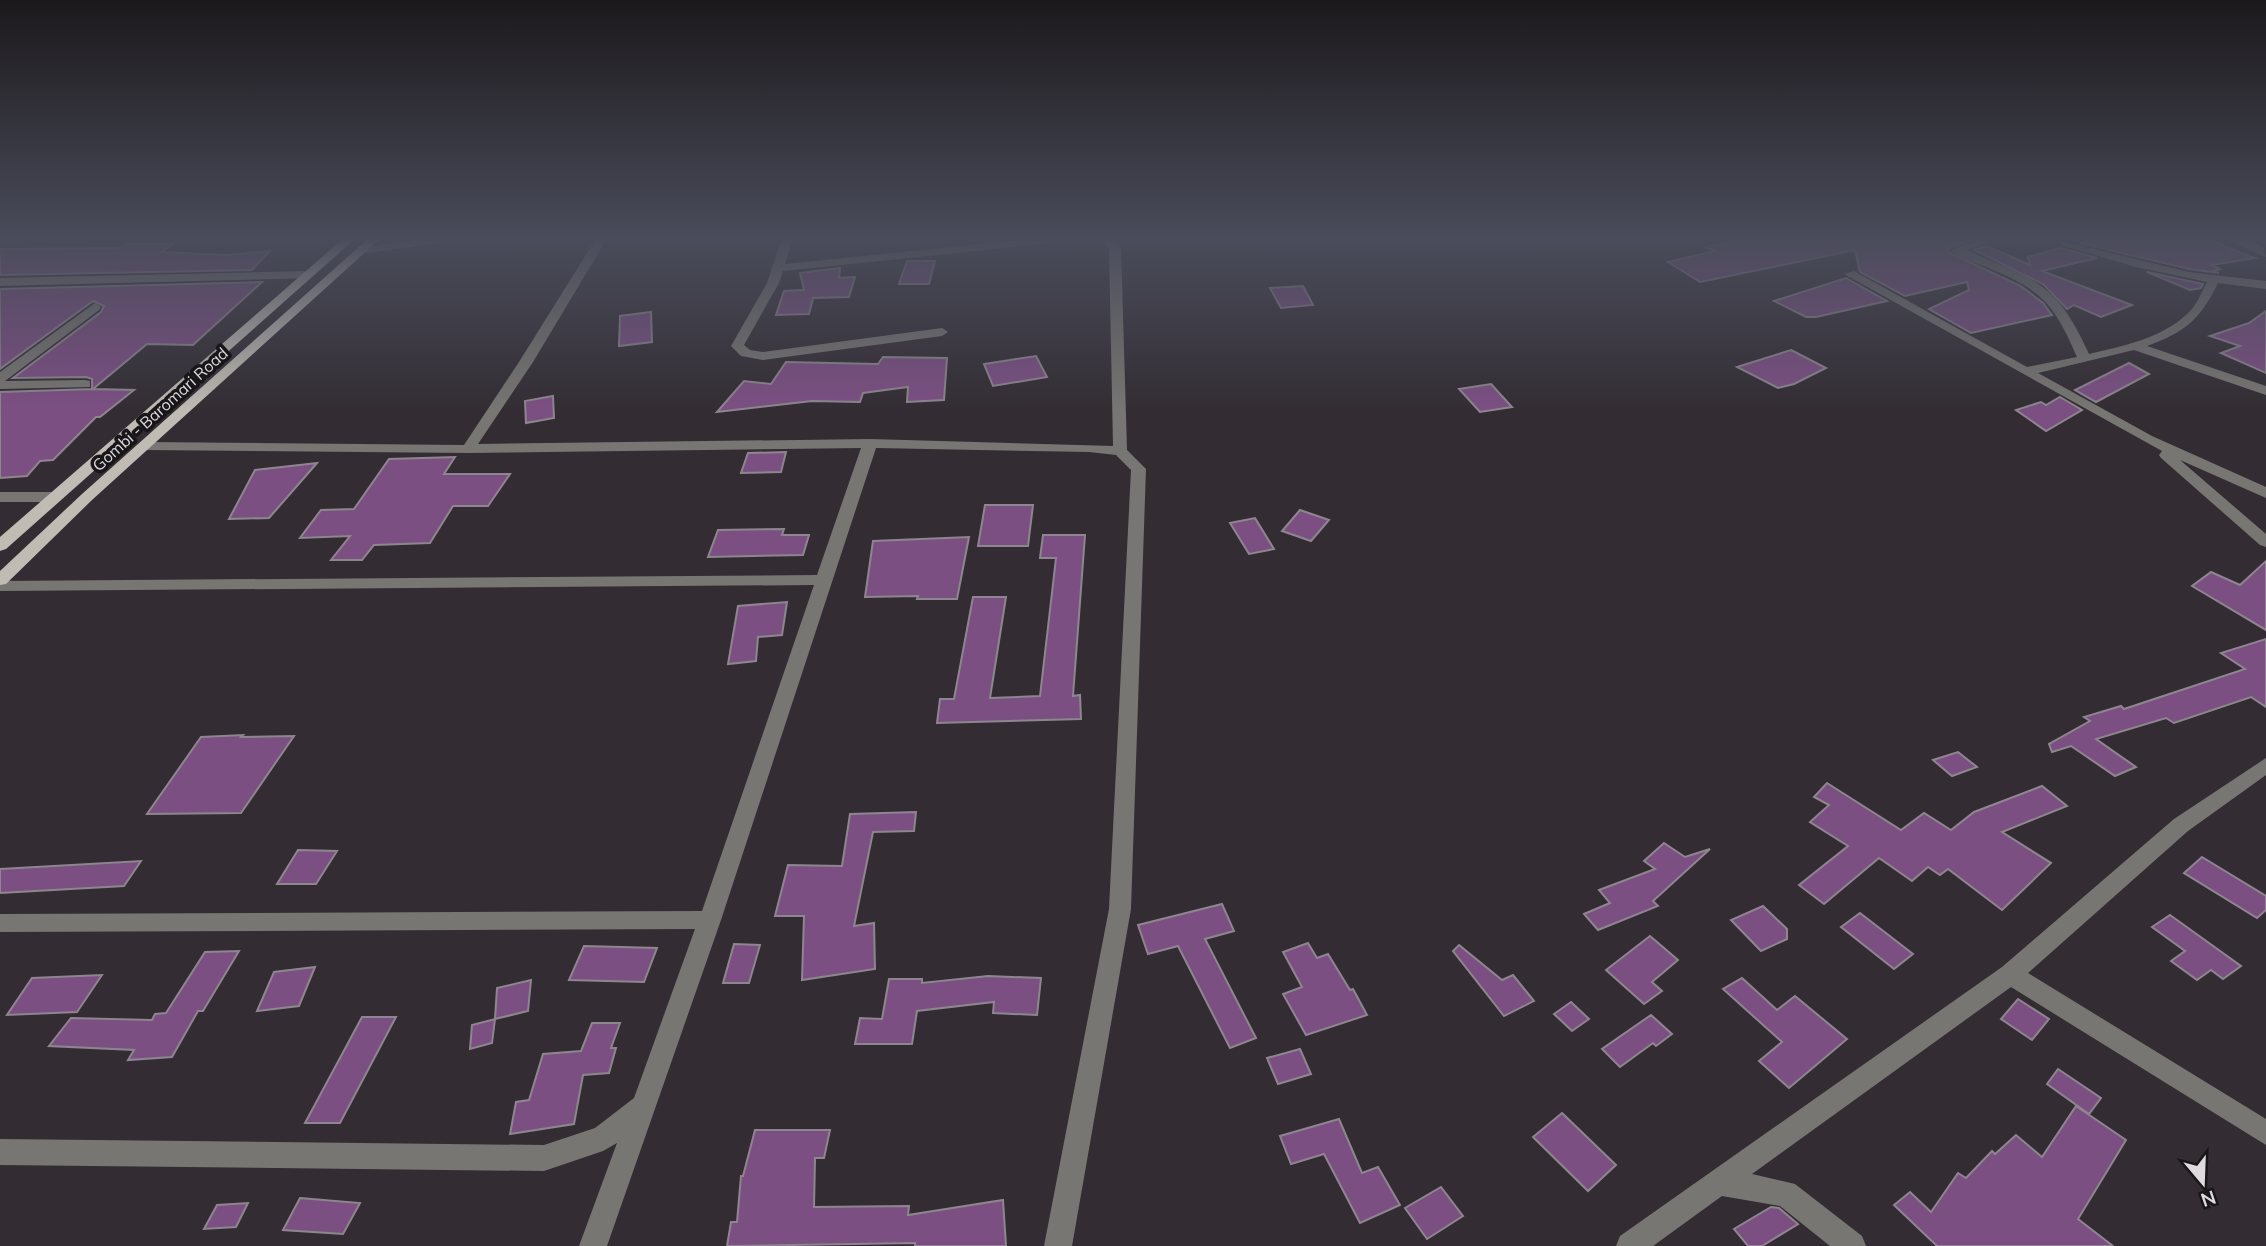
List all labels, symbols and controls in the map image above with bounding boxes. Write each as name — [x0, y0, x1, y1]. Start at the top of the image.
street label: Gombi - Baromari Road — [88, 343, 232, 475]
north arrow — [2168, 1148, 2238, 1218]
text: N — [2198, 1185, 2219, 1213]

